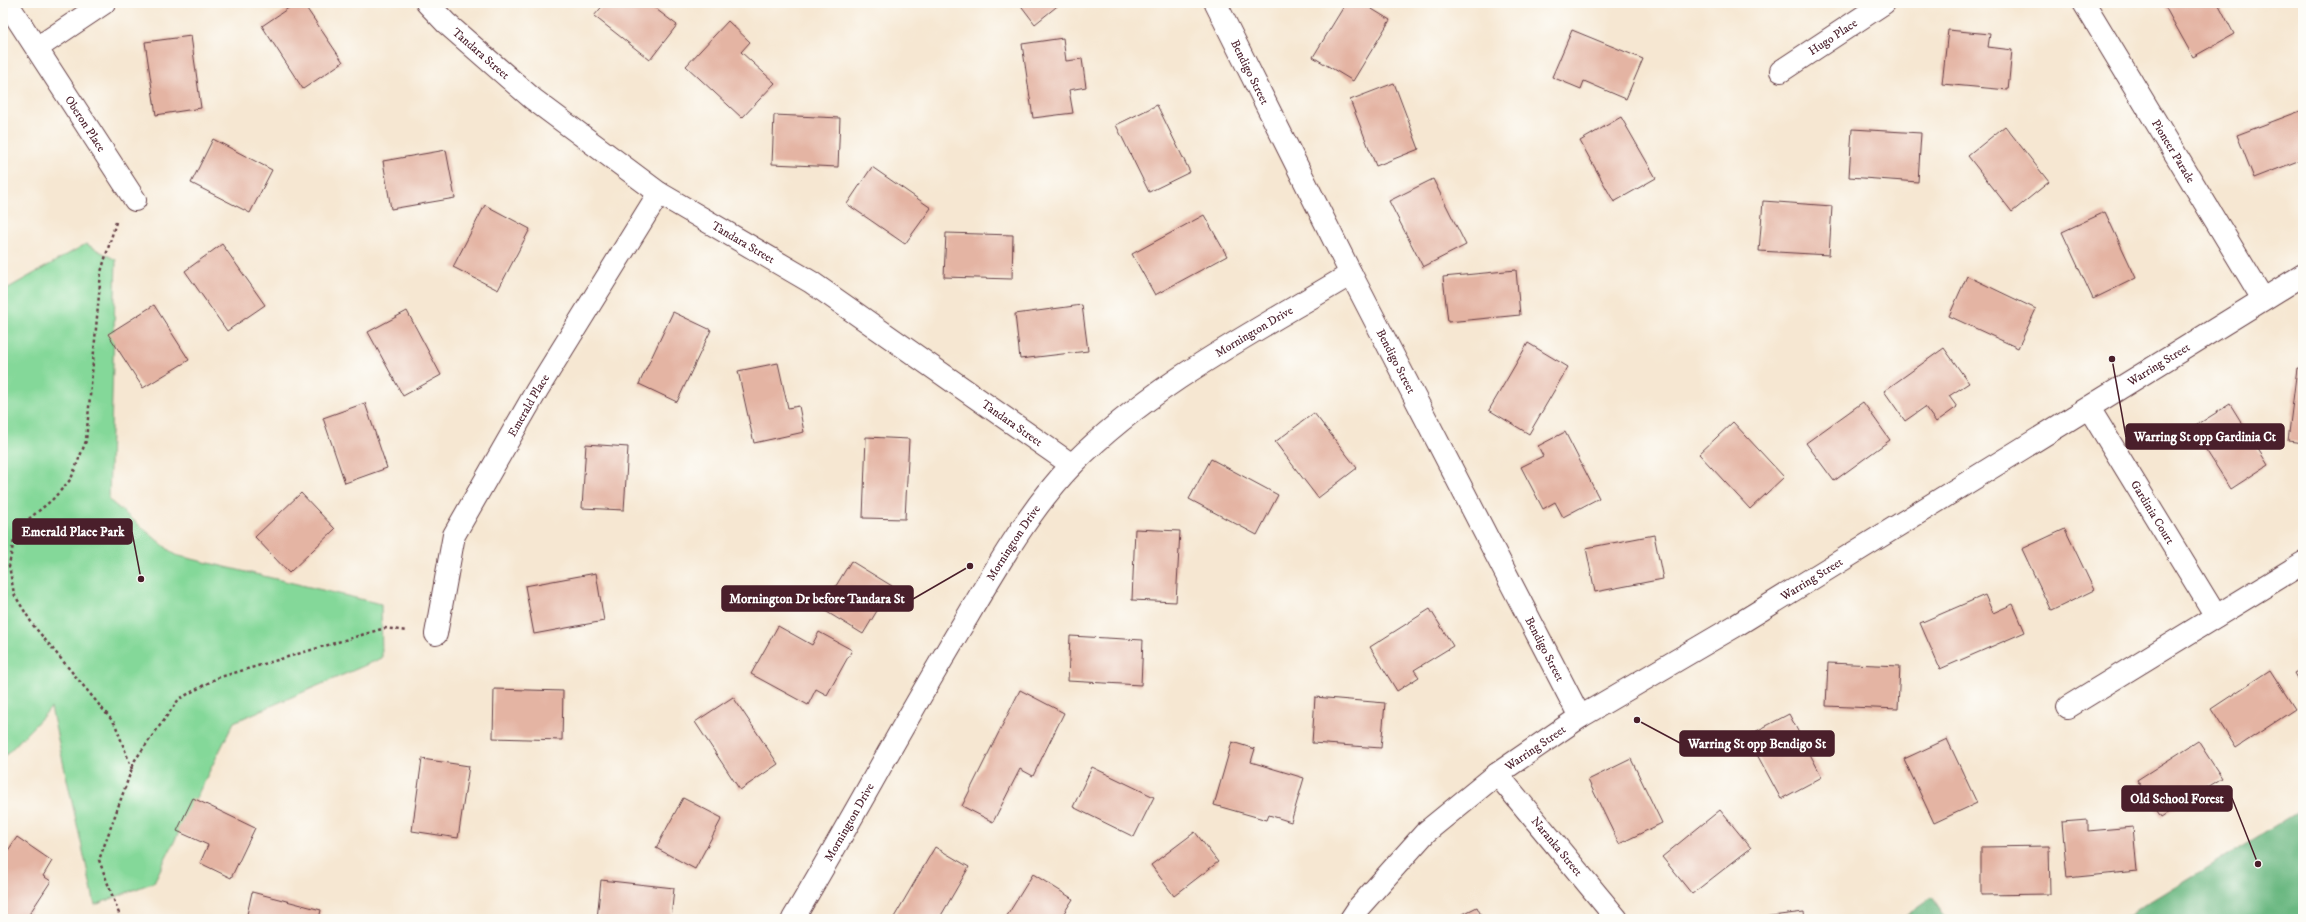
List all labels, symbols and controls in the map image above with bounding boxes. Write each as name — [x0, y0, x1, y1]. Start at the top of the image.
street label: Hugo Place — [1806, 16, 1860, 59]
street label: Tandara Street — [449, 25, 512, 83]
street label: Bendigo Street — [1227, 37, 1272, 107]
street label: Oberon Place — [61, 93, 109, 155]
street label: Pioneer Parade — [2148, 117, 2198, 186]
street label: Tandara Street — [709, 218, 778, 267]
street label: Mornington Drive — [1213, 303, 1296, 361]
street label: Bendigo Street — [1373, 327, 1419, 396]
street label: Warring Street — [2124, 340, 2193, 390]
street label: Emerald Place — [505, 372, 553, 440]
street label: Tandara Street — [978, 397, 1045, 450]
callout: Warring St opp Gardinia Ct — [2126, 424, 2284, 449]
text: Warring St opp Gardinia Ct — [2133, 429, 2277, 446]
street label: Gardinia Court — [2127, 478, 2177, 547]
street label: Mornington Drive — [983, 502, 1044, 584]
callout: Emerald Place Park — [13, 519, 132, 544]
text: Emerald Place Park — [22, 524, 125, 540]
street label: Warring Street — [1777, 554, 1846, 605]
callout: Mornington Dr before Tandara St — [722, 586, 913, 611]
text: Mornington Dr before Tandara St — [729, 591, 906, 608]
street label: Bendigo Street — [1522, 614, 1567, 684]
street label: Warring Street — [1501, 722, 1569, 775]
callout: Warring St opp Bendigo St — [1680, 731, 1834, 756]
text: Warring St opp Bendigo St — [1687, 736, 1827, 753]
street label: Mornington Drive — [821, 780, 878, 864]
callout: Old School Forest — [2122, 786, 2232, 811]
text: Old School Forest — [2130, 791, 2224, 807]
street label: Naranka Street — [1528, 814, 1586, 880]

